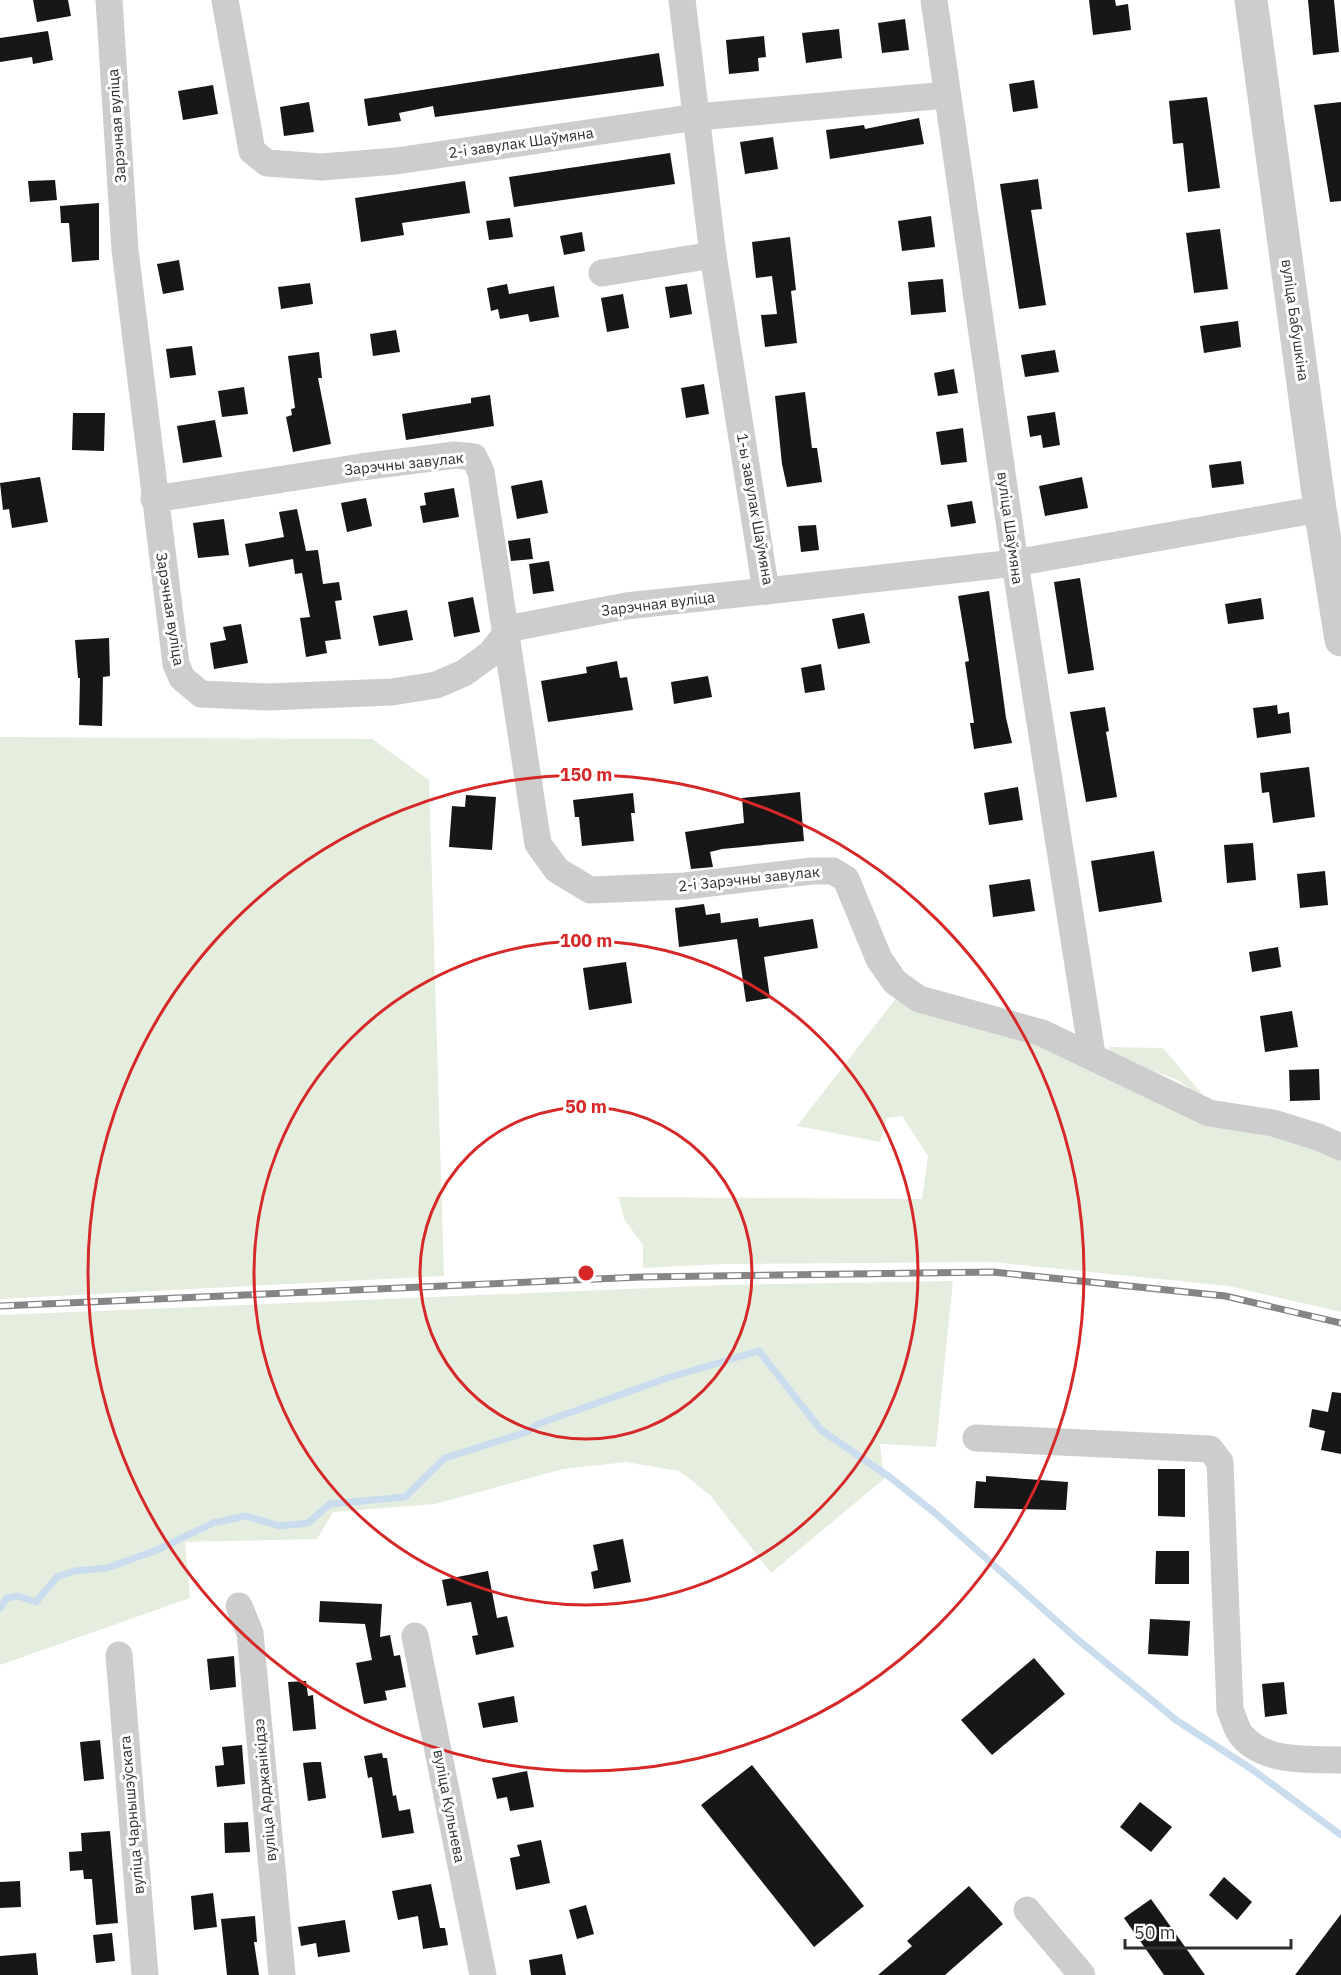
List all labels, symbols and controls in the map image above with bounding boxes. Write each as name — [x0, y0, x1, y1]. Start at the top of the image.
street label: Зарэчная вуліца — [103, 68, 130, 184]
street label: 2-і завулак Шаўмяна — [447, 123, 595, 162]
street label: вуліца Бабушкіна — [1278, 258, 1313, 382]
street label: 1-ы завулак Шаўмяна — [733, 432, 778, 586]
street label: Зарэчны завулак — [343, 448, 465, 479]
street label: вуліца Шаўмяна — [993, 470, 1028, 585]
street label: Зарэчная вуліца — [152, 551, 189, 667]
street label: Зарэчная вуліца — [600, 587, 716, 620]
text: 150 m — [560, 763, 612, 786]
street label: 2-і Зарэчны завулак — [677, 862, 821, 895]
text: 100 m — [560, 929, 612, 952]
text: 50 m — [565, 1095, 607, 1118]
centre of rings — [576, 1263, 596, 1283]
street label: вуліца Арджанікідзэ — [249, 1718, 280, 1862]
street label: вуліца Чарнышэўскага — [115, 1735, 148, 1895]
street label: вуліца Кульнева — [429, 1748, 470, 1864]
scale bar — [1125, 1912, 1292, 1950]
text: 50 m — [1134, 1921, 1176, 1944]

